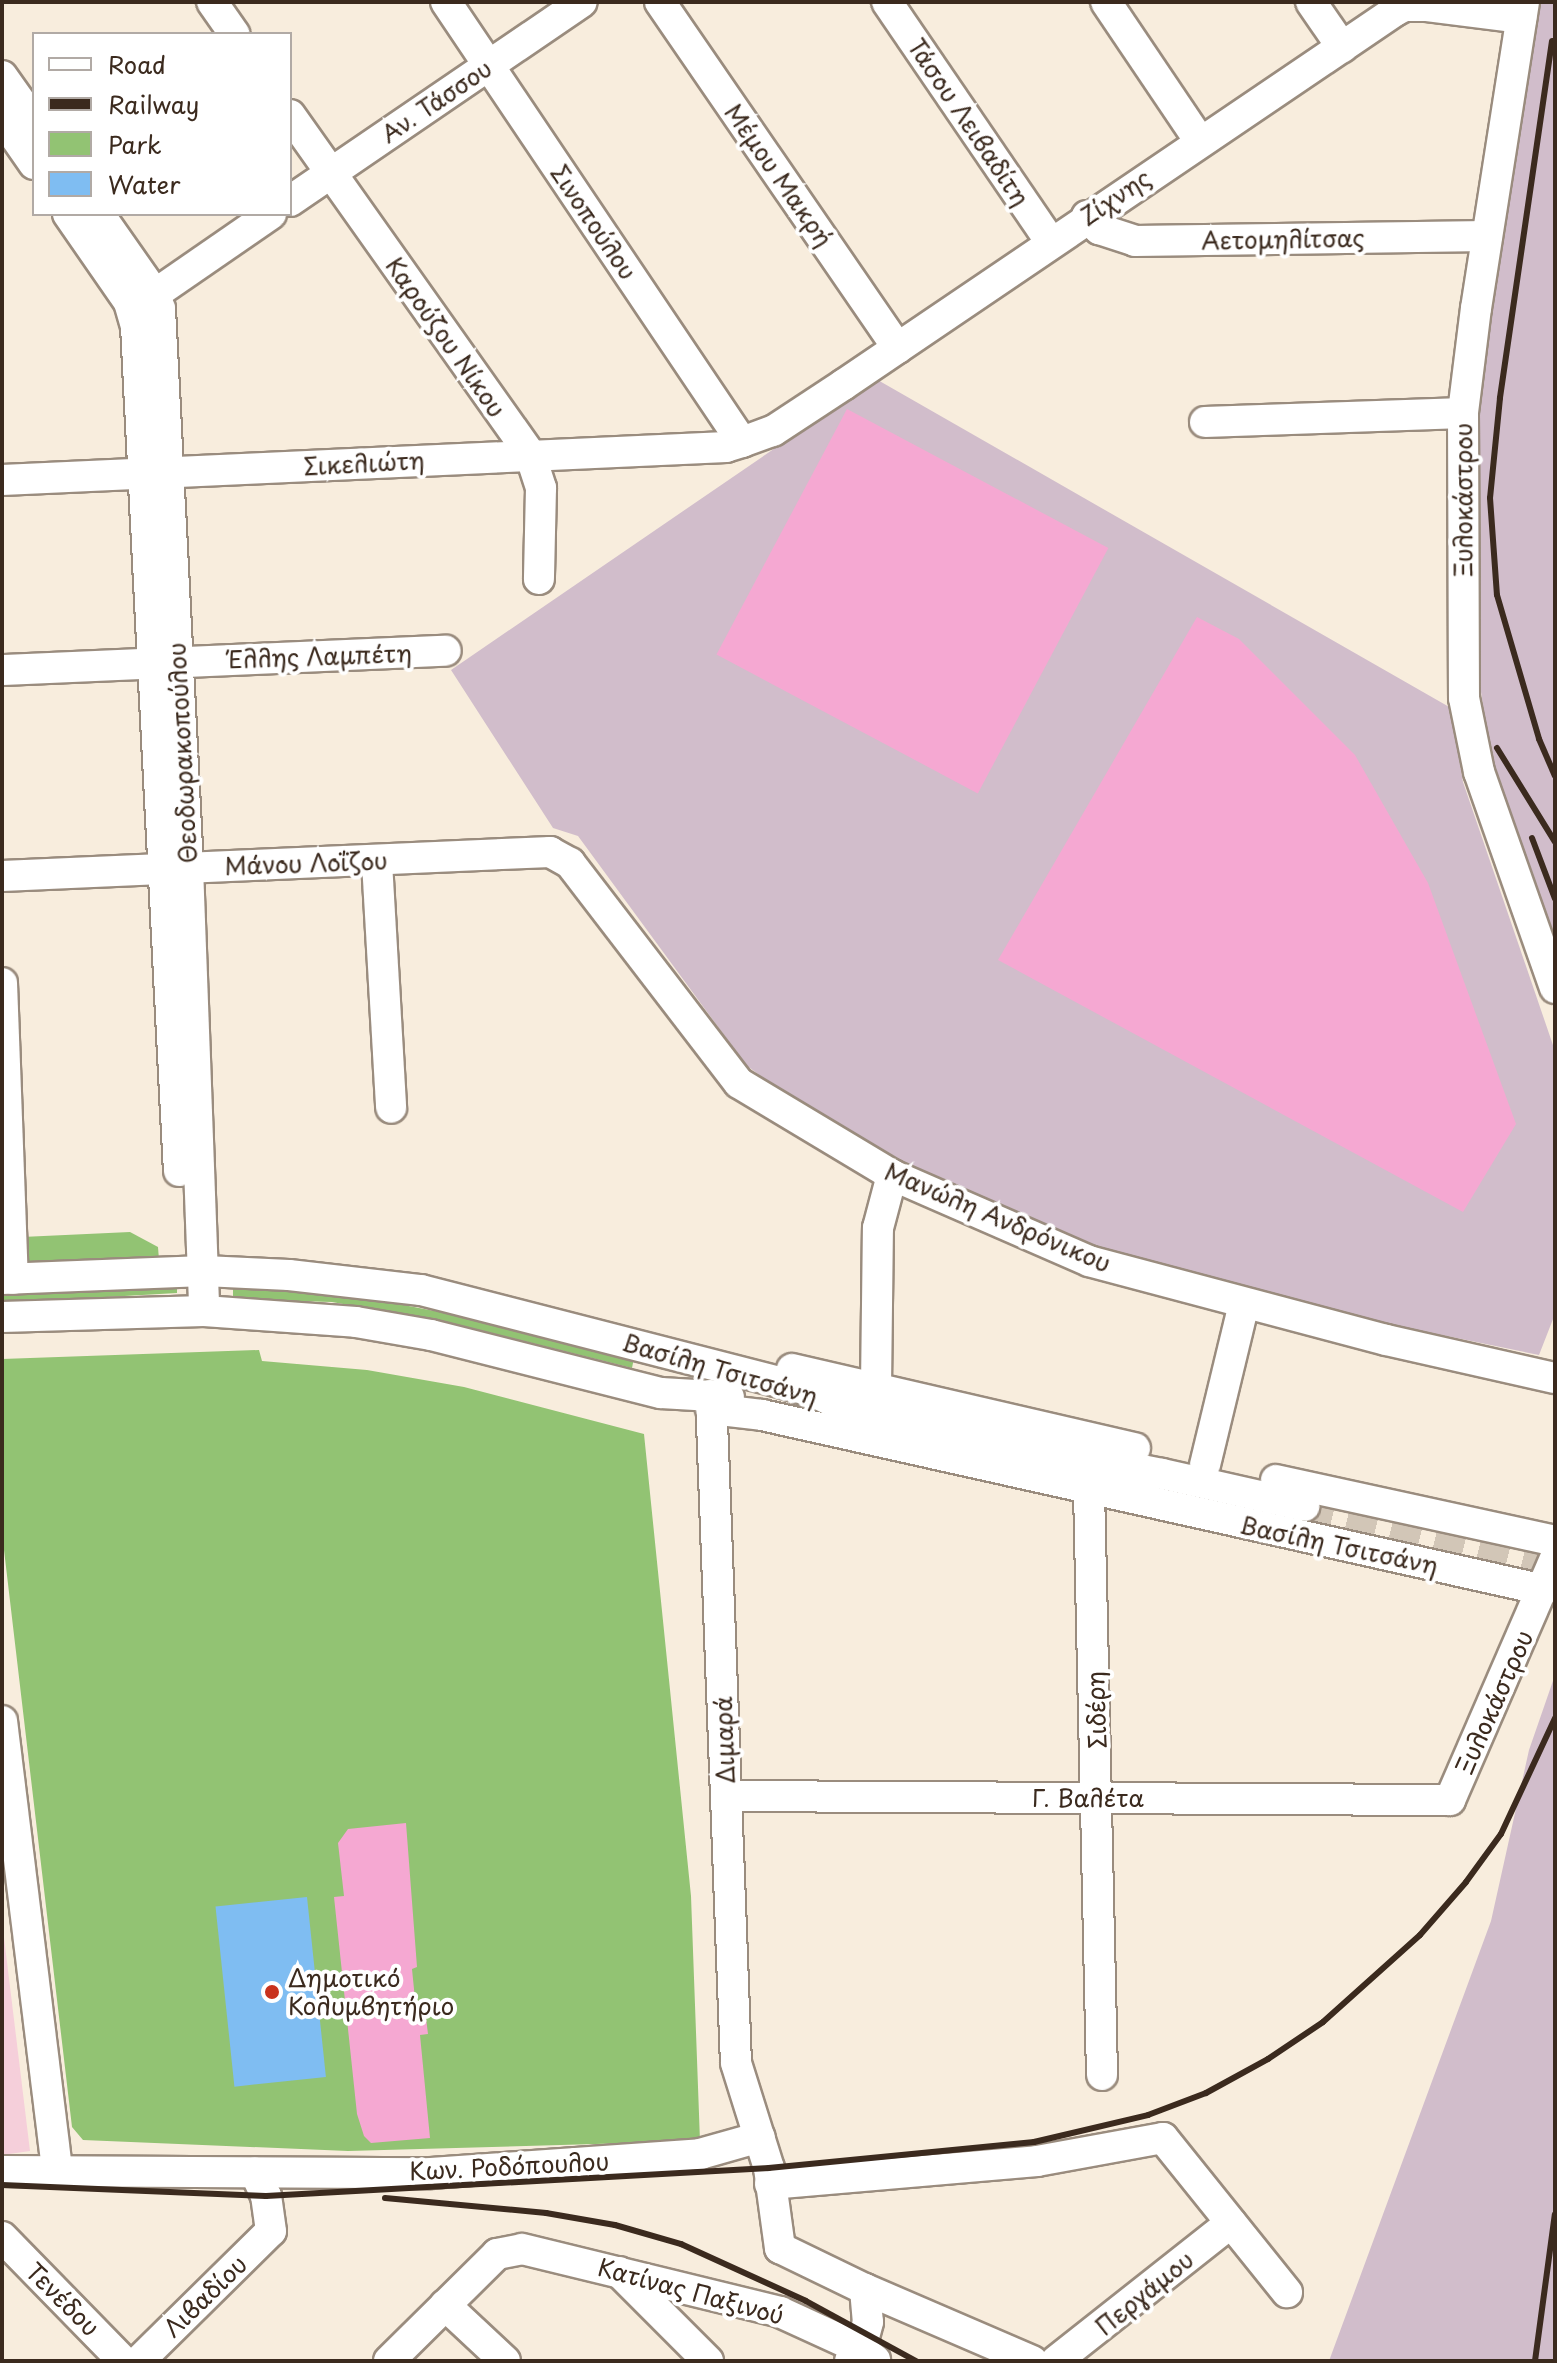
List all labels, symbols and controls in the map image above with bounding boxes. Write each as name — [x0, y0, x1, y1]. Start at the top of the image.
legend — [32, 32, 292, 216]
street label: Τάσου Λειβαδίτη — [903, 33, 1035, 211]
text: Road — [108, 46, 166, 82]
street label: Αν. Τάσσου — [375, 53, 497, 149]
text: Railway — [108, 86, 199, 122]
street label: Μέμου Μακρή — [719, 98, 839, 252]
text: Park — [108, 126, 162, 162]
street label: Σινοπούλου — [545, 159, 643, 285]
street label: Ζίχνης — [1074, 163, 1156, 231]
text: Water — [108, 166, 180, 202]
street label: Αετομηλίτσας — [1201, 223, 1365, 255]
street label: Καρούζου Νίκου — [380, 252, 512, 422]
street label: Ξυλοκάστρου — [1449, 423, 1477, 577]
street label: Σικελιώτη — [303, 445, 425, 481]
street label: Έλλης Λαμπέτη — [227, 638, 413, 674]
street label: Θεοδωρακοπούλου — [162, 642, 202, 864]
street label: Μάνου Λοΐζου — [224, 846, 388, 880]
street label: Μανώλη Ανδρόνικου — [880, 1156, 1116, 1278]
street label: Βασίλη Τσιτσάνη — [618, 1327, 822, 1411]
street label: Βασίλη Τσιτσάνη — [1236, 1510, 1442, 1580]
street label: Ξυλοκάστρου — [1449, 1626, 1539, 1778]
street label: Σιδέρη — [1080, 1671, 1112, 1749]
street label: Διμαρά — [708, 1696, 740, 1784]
street label: Γ. Βαλέτα — [1032, 1784, 1144, 1812]
place label: Δημοτικό Κολυμβητήριο — [288, 1964, 454, 2020]
marker: Δημοτικό Κολυμβητήριο — [263, 1983, 281, 2001]
street label: Κων. Ροδόπουλου — [408, 2146, 610, 2186]
street label: Περγάμου — [1089, 2245, 1199, 2341]
street label: Λιβαδίου — [157, 2249, 253, 2343]
street label: Κατίνας Παξινού — [594, 2252, 788, 2330]
street label: Τενέδου — [20, 2256, 106, 2342]

